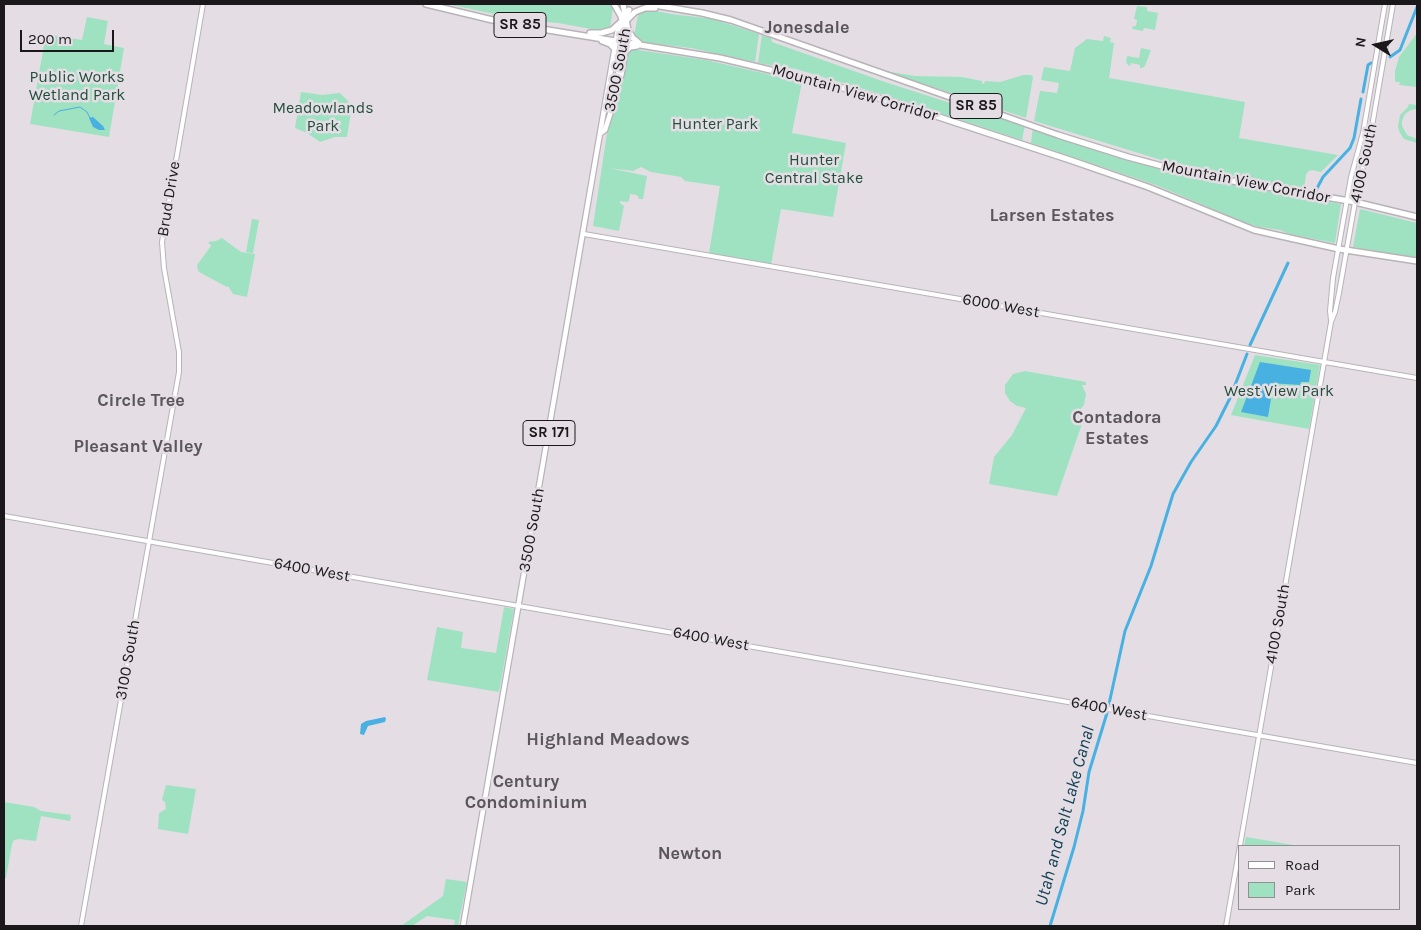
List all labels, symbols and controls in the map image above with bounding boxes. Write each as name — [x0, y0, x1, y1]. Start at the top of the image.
road number: SR 85 — [494, 12, 546, 38]
district label: Jonesdale — [764, 17, 850, 39]
scale bar — [22, 20, 116, 52]
north arrow — [1351, 20, 1401, 70]
street label: 3500 South — [600, 26, 636, 114]
text: 200 m — [28, 30, 72, 48]
text: N — [1351, 36, 1370, 49]
street label: Mountain View Corridor — [770, 60, 940, 126]
park label: Public Works Wetland Park — [29, 67, 125, 105]
road number: SR 85 — [950, 94, 1002, 118]
park label: Meadowlands Park — [272, 98, 374, 136]
park label: Hunter Park — [672, 114, 758, 134]
street label: 4100 South — [1346, 121, 1382, 205]
park label: Hunter Central Stake — [765, 150, 863, 188]
street label: Mountain View Corridor — [1160, 156, 1332, 208]
street label: Brud Drive — [154, 160, 184, 238]
district label: Larsen Estates — [989, 205, 1115, 227]
street label: 6000 West — [961, 290, 1041, 322]
park label: West View Park — [1224, 381, 1334, 401]
district label: Circle Tree — [97, 390, 185, 412]
district label: Contadora Estates — [1072, 407, 1162, 449]
road number: SR 171 — [523, 420, 575, 446]
district label: Pleasant Valley — [73, 436, 203, 458]
street label: 3500 South — [515, 486, 549, 574]
street label: 6400 West — [272, 554, 352, 586]
street label: 4100 South — [1262, 583, 1294, 665]
street label: 3100 South — [111, 618, 145, 702]
street label: 6400 West — [671, 623, 751, 655]
street label: 6400 West — [1069, 693, 1149, 725]
water label: Utah and Salt Lake Canal — [1031, 724, 1099, 908]
district label: Highland Meadows — [526, 729, 690, 751]
district label: Century Condominium — [465, 771, 587, 814]
district label: Newton — [658, 843, 722, 865]
legend — [1238, 845, 1401, 910]
text: Road — [1285, 856, 1320, 874]
text: Park — [1285, 881, 1315, 899]

